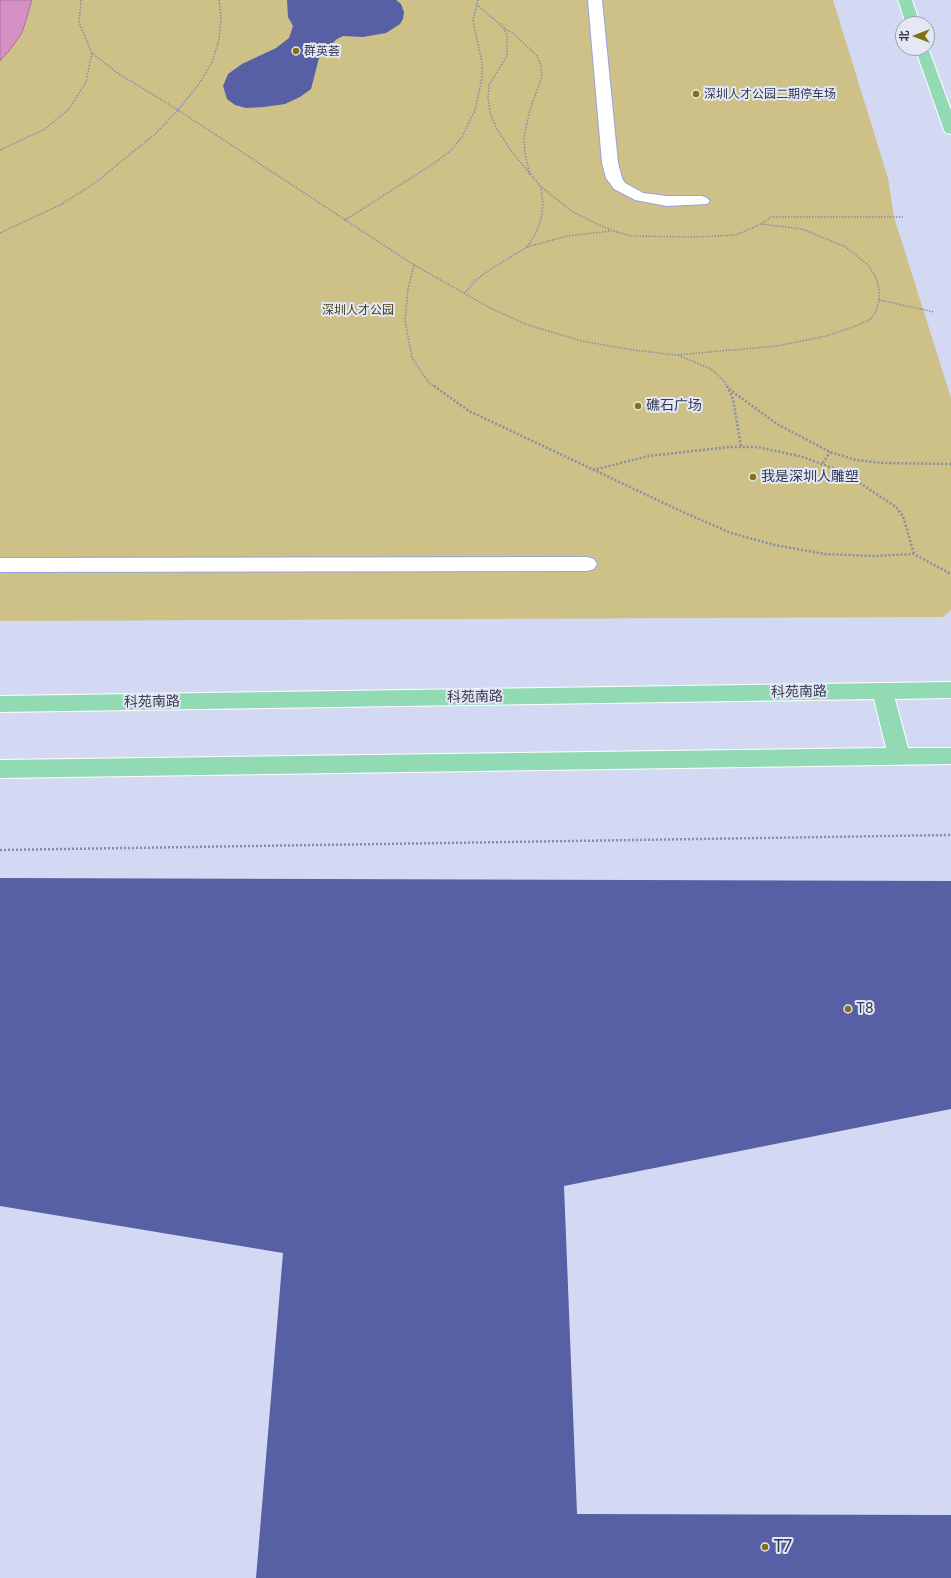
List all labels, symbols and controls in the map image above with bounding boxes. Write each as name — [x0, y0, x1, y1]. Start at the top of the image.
north arrow — [895, 16, 935, 56]
text: 北 — [897, 31, 911, 42]
place label: 群英荟 — [304, 44, 340, 58]
marker: 群英荟 — [291, 46, 301, 56]
place label: 深圳人才公园二期停车场 — [704, 87, 836, 101]
marker: 深圳人才公园二期停车场 — [691, 89, 701, 99]
park label: 深圳人才公园 — [322, 303, 394, 317]
place label: 礁石广场 — [646, 398, 702, 414]
marker: 礁石广场 — [633, 401, 643, 411]
place label: 我是深圳人雕塑 — [761, 469, 859, 485]
marker: 我是深圳人雕塑 — [748, 472, 758, 482]
street label: 科苑南路 — [771, 683, 827, 701]
street label: 科苑南路 — [447, 688, 503, 706]
street label: 科苑南路 — [124, 693, 180, 711]
place label: T8 — [856, 1001, 874, 1017]
marker: T8 — [843, 1004, 853, 1014]
place label: T7 — [773, 1537, 792, 1557]
marker: T7 — [760, 1542, 770, 1552]

